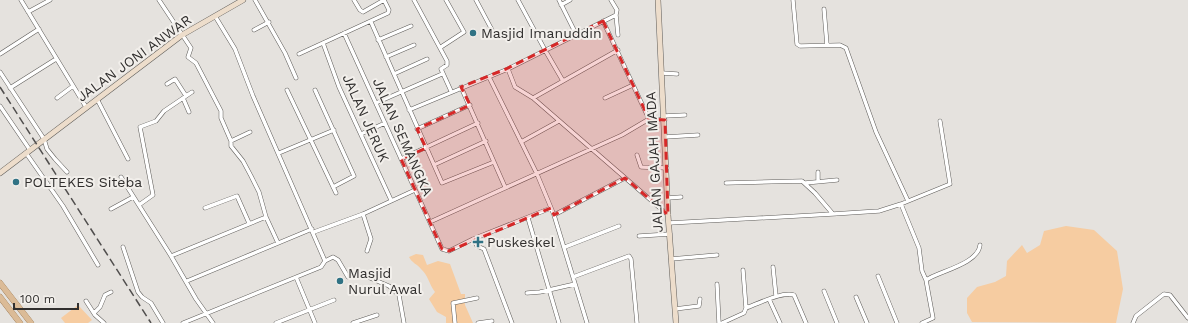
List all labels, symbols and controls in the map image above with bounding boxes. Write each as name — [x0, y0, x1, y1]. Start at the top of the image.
street label: JALAN JONI ANWAR — [74, 11, 194, 105]
place label: Masjid Imanuddin — [481, 25, 602, 41]
marker: Masjid Imanuddin — [468, 28, 478, 38]
street label: JALAN JERUK — [339, 72, 393, 164]
street label: JALAN SEMANGKA — [370, 76, 436, 198]
street label: JALAN GAJAH MADA — [642, 91, 666, 233]
place label: POLTEKES Siteba — [24, 174, 142, 190]
marker: POLTEKES Siteba — [11, 177, 21, 187]
place label: Puskeskel — [487, 234, 555, 250]
marker: Puskeskel — [472, 236, 484, 248]
place label: Masjid Nurul Awal — [348, 265, 423, 297]
marker: Masjid Nurul Awal — [335, 276, 345, 286]
scale bar — [14, 285, 78, 311]
text: 100 m — [20, 292, 55, 306]

